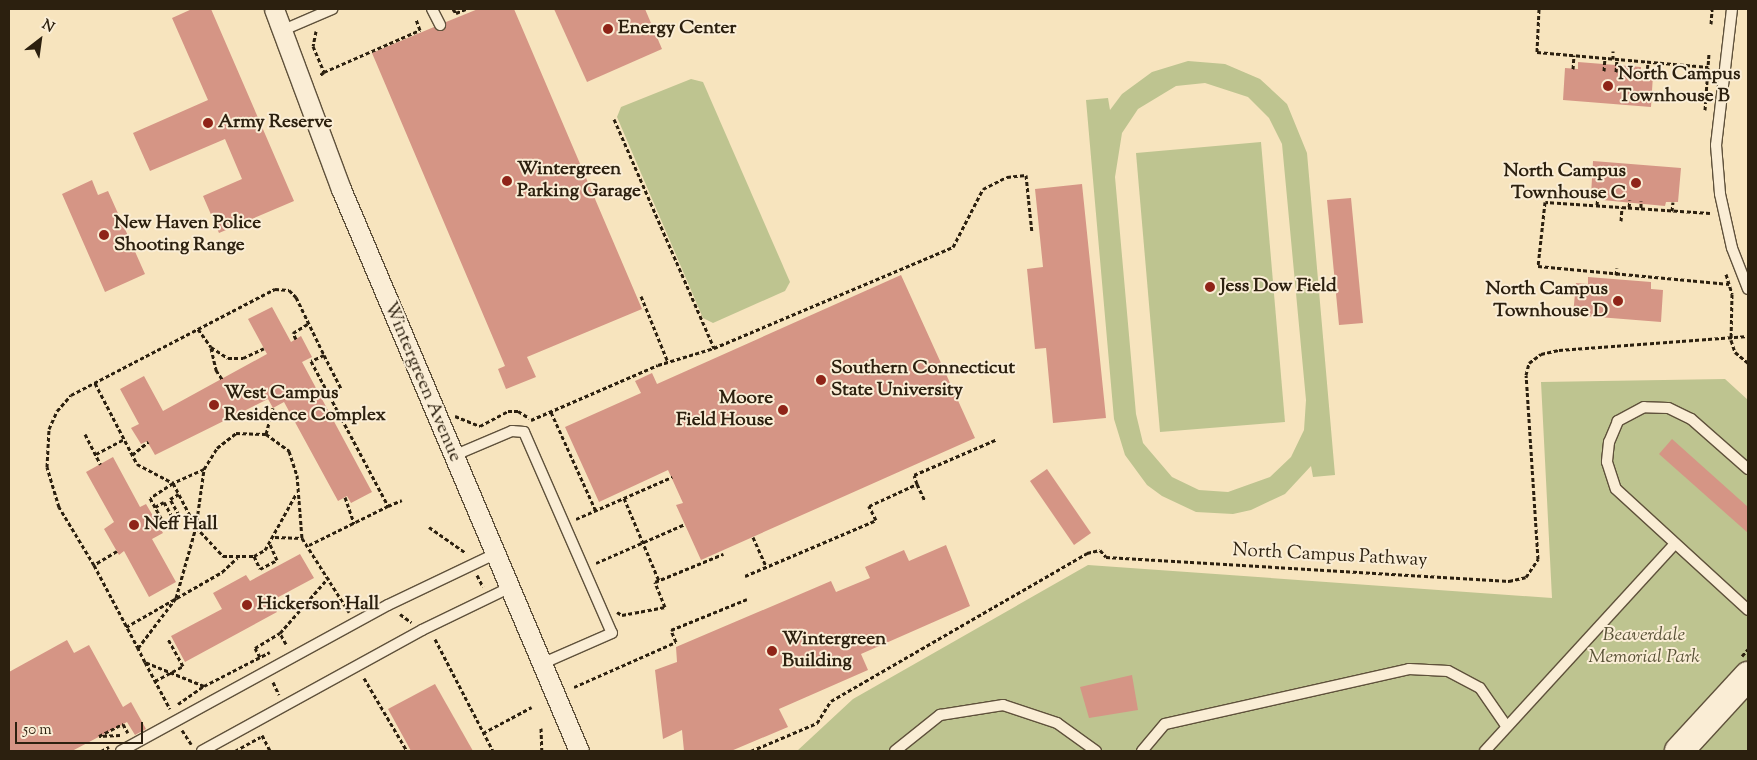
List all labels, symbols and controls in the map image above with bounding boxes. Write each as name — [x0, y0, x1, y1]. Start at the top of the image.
north arrow — [15, 15, 65, 65]
text: N — [38, 16, 57, 38]
place label: Energy Center — [618, 18, 736, 40]
marker: Energy Center — [602, 23, 614, 35]
place label: North Campus Townhouse B — [1618, 64, 1740, 108]
marker: North Campus Townhouse B — [1602, 80, 1614, 92]
place label: Army Reserve — [218, 112, 332, 134]
marker: Army Reserve — [202, 117, 214, 129]
place label: Wintergreen Parking Garage — [517, 159, 641, 203]
place label: North Campus Townhouse C — [1504, 161, 1626, 205]
marker: Wintergreen Parking Garage — [501, 175, 513, 187]
marker: North Campus Townhouse C — [1630, 177, 1642, 189]
place label: New Haven Police Shooting Range — [114, 213, 261, 257]
marker: New Haven Police Shooting Range — [98, 229, 110, 241]
place label: Jess Dow Field — [1220, 276, 1337, 298]
place label: North Campus Townhouse D — [1486, 279, 1608, 323]
marker: Jess Dow Field — [1204, 281, 1216, 293]
marker: North Campus Townhouse D — [1612, 295, 1624, 307]
street label: Wintergreen Avenue — [378, 298, 466, 466]
place label: Southern Connecticut State University — [831, 358, 1015, 402]
marker: Southern Connecticut State University — [815, 374, 827, 386]
place label: West Campus Residence Complex — [224, 383, 386, 427]
place label: Moore Field House — [676, 388, 773, 432]
marker: West Campus Residence Complex — [208, 399, 220, 411]
marker: Moore Field House — [777, 404, 789, 416]
place label: Neff Hall — [144, 514, 218, 536]
marker: Neff Hall — [128, 519, 140, 531]
street label: North Campus Pathway — [1232, 540, 1428, 572]
place label: Hickerson Hall — [257, 594, 379, 616]
marker: Hickerson Hall — [241, 599, 253, 611]
park label: Beaverdale Memorial Park — [1588, 625, 1700, 669]
place label: Wintergreen Building — [782, 629, 886, 673]
marker: Wintergreen Building — [766, 645, 778, 657]
scale bar — [18, 712, 145, 744]
text: 50 m — [23, 720, 52, 741]

